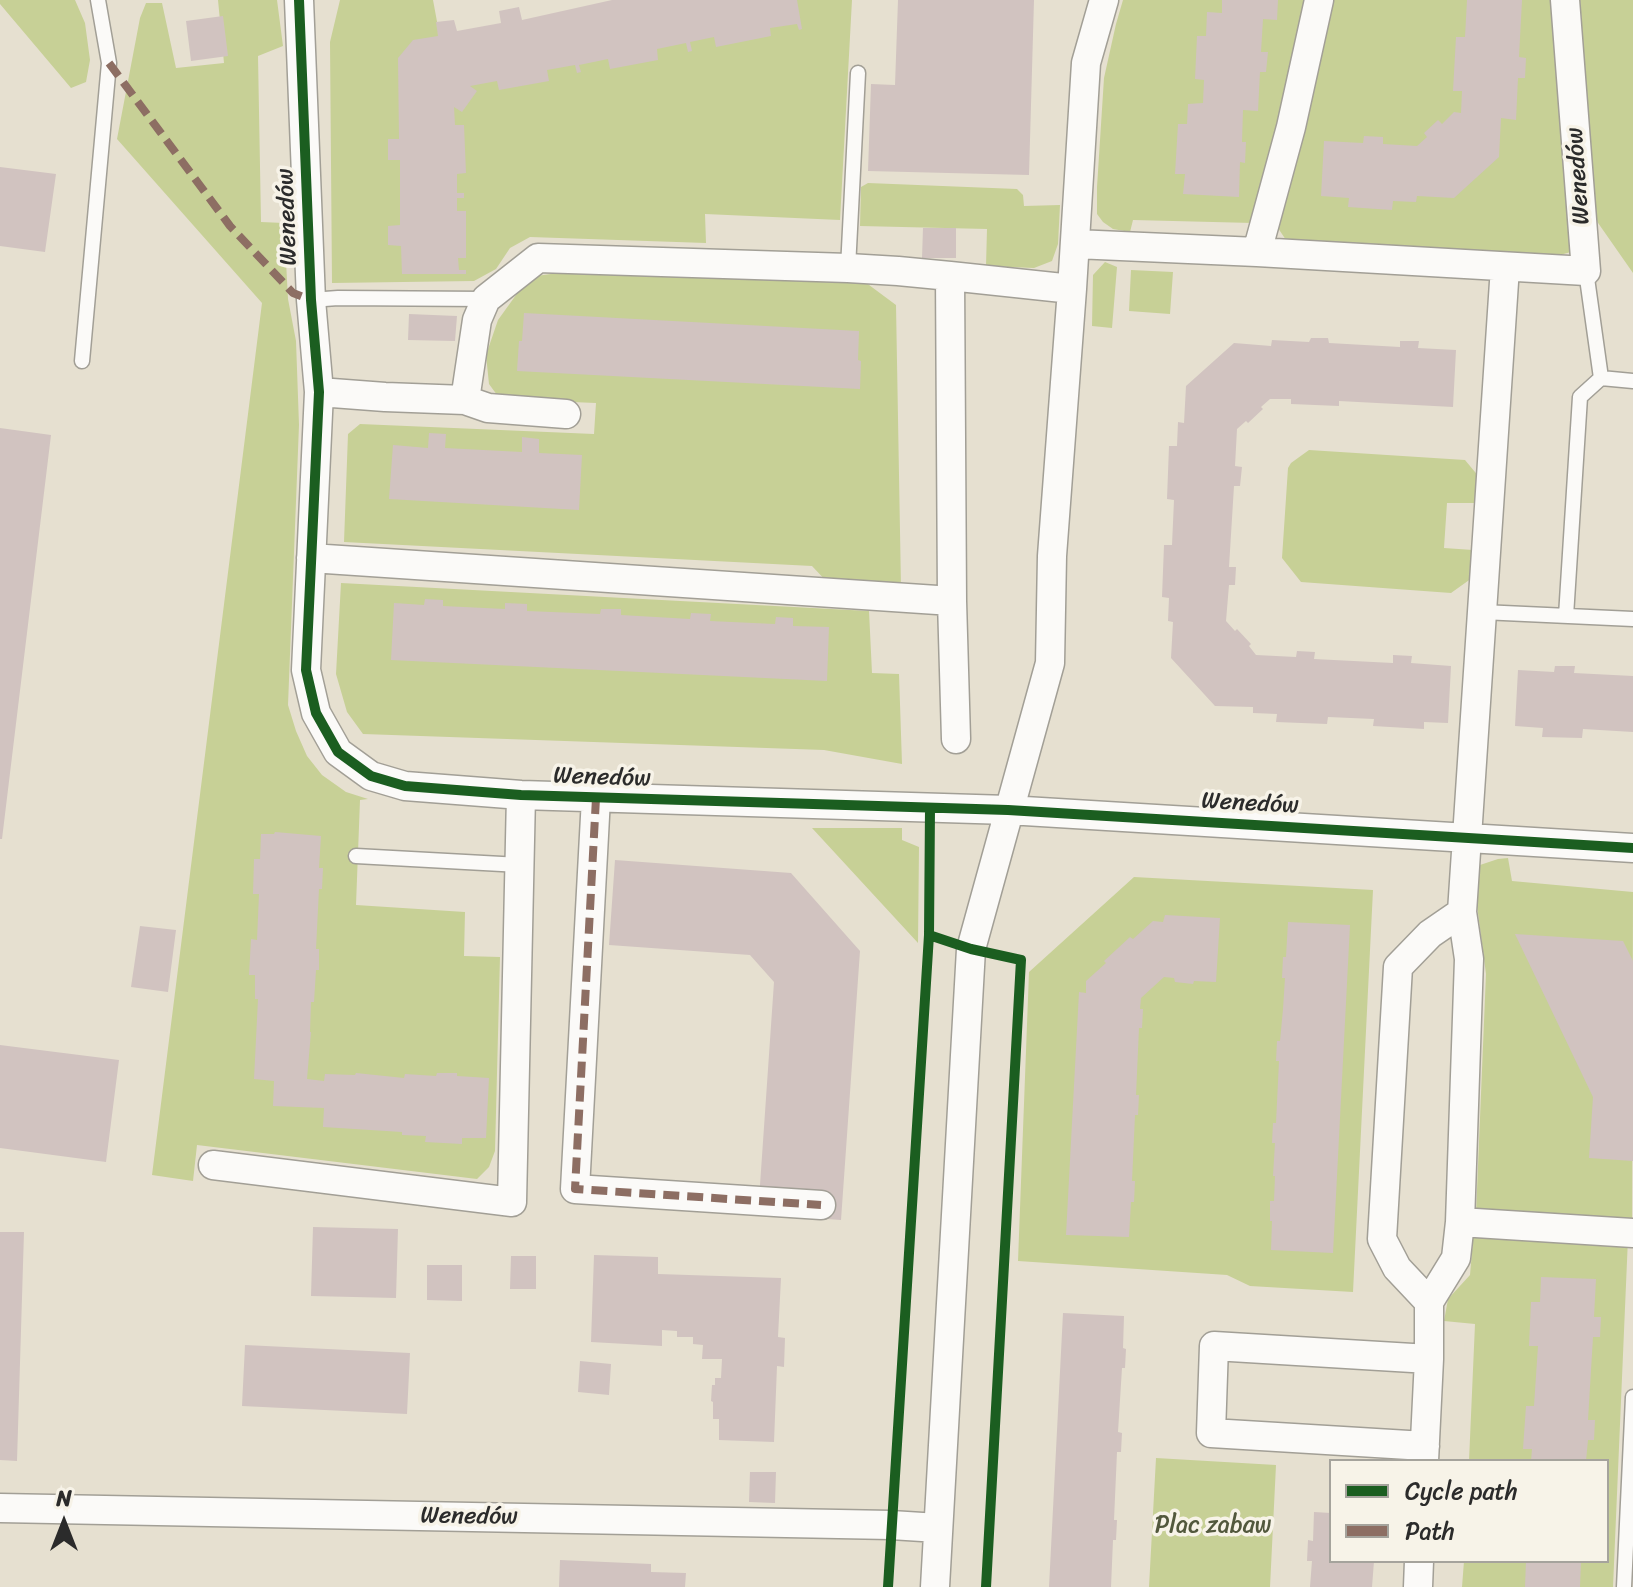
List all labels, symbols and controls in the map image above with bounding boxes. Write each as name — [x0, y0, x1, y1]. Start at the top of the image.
street label: Wenedów — [1561, 126, 1597, 226]
street label: Wenedów — [272, 168, 304, 266]
street label: Wenedów — [553, 762, 651, 794]
street label: Wenedów — [1201, 787, 1299, 821]
legend — [1329, 1459, 1609, 1563]
text: Cycle path — [1405, 1470, 1518, 1512]
text: N — [56, 1479, 72, 1518]
north arrow — [24, 1483, 104, 1563]
street label: Wenedów — [420, 1502, 518, 1532]
text: Path — [1405, 1510, 1455, 1552]
park label: Plac zabaw — [1155, 1512, 1271, 1540]

